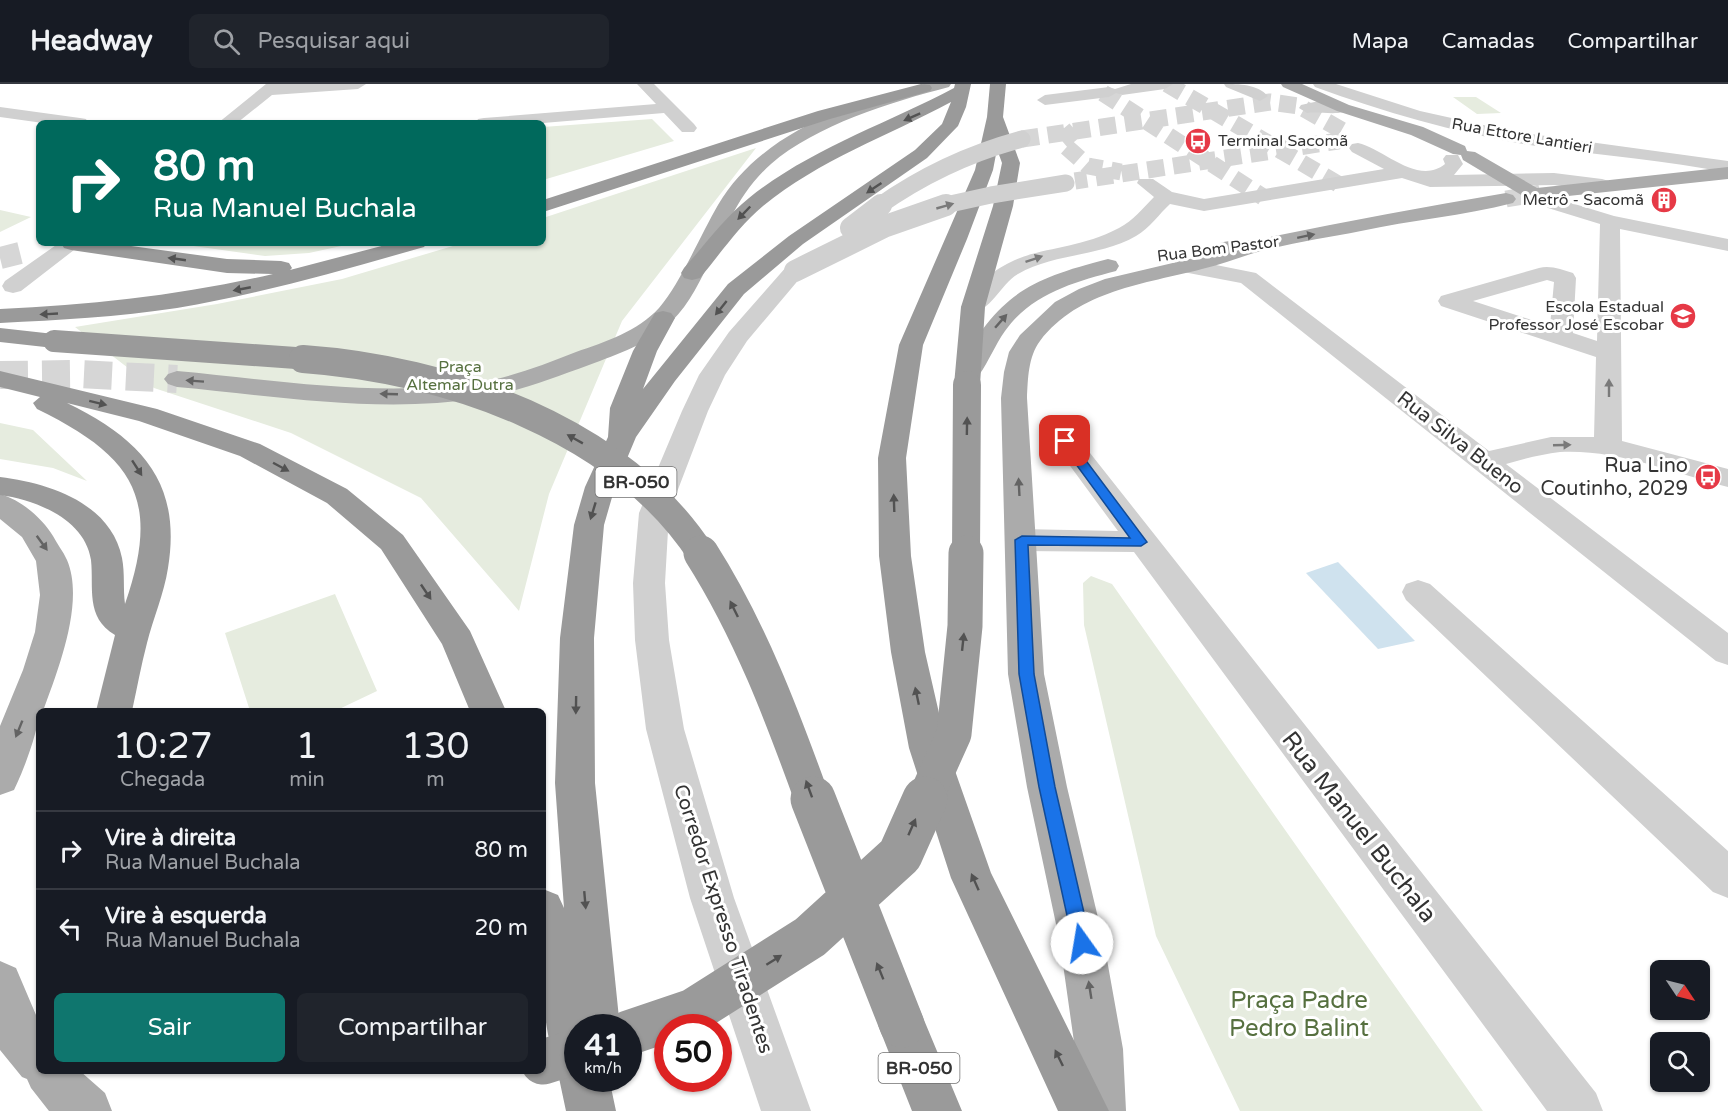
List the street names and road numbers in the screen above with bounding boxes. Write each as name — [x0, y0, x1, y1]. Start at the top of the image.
street label: Rua Ettore Lantieri — [1450, 114, 1594, 158]
street label: Rua Bom Pastor — [1156, 231, 1281, 266]
street label: Rua Silva Bueno — [1392, 386, 1528, 500]
road number: BR-050 — [596, 467, 676, 497]
street label: Rua Manuel Buchala — [1275, 726, 1443, 928]
street label: Corredor Expresso Tiradentes — [668, 782, 778, 1056]
road number: BR-050 — [878, 1053, 960, 1083]

